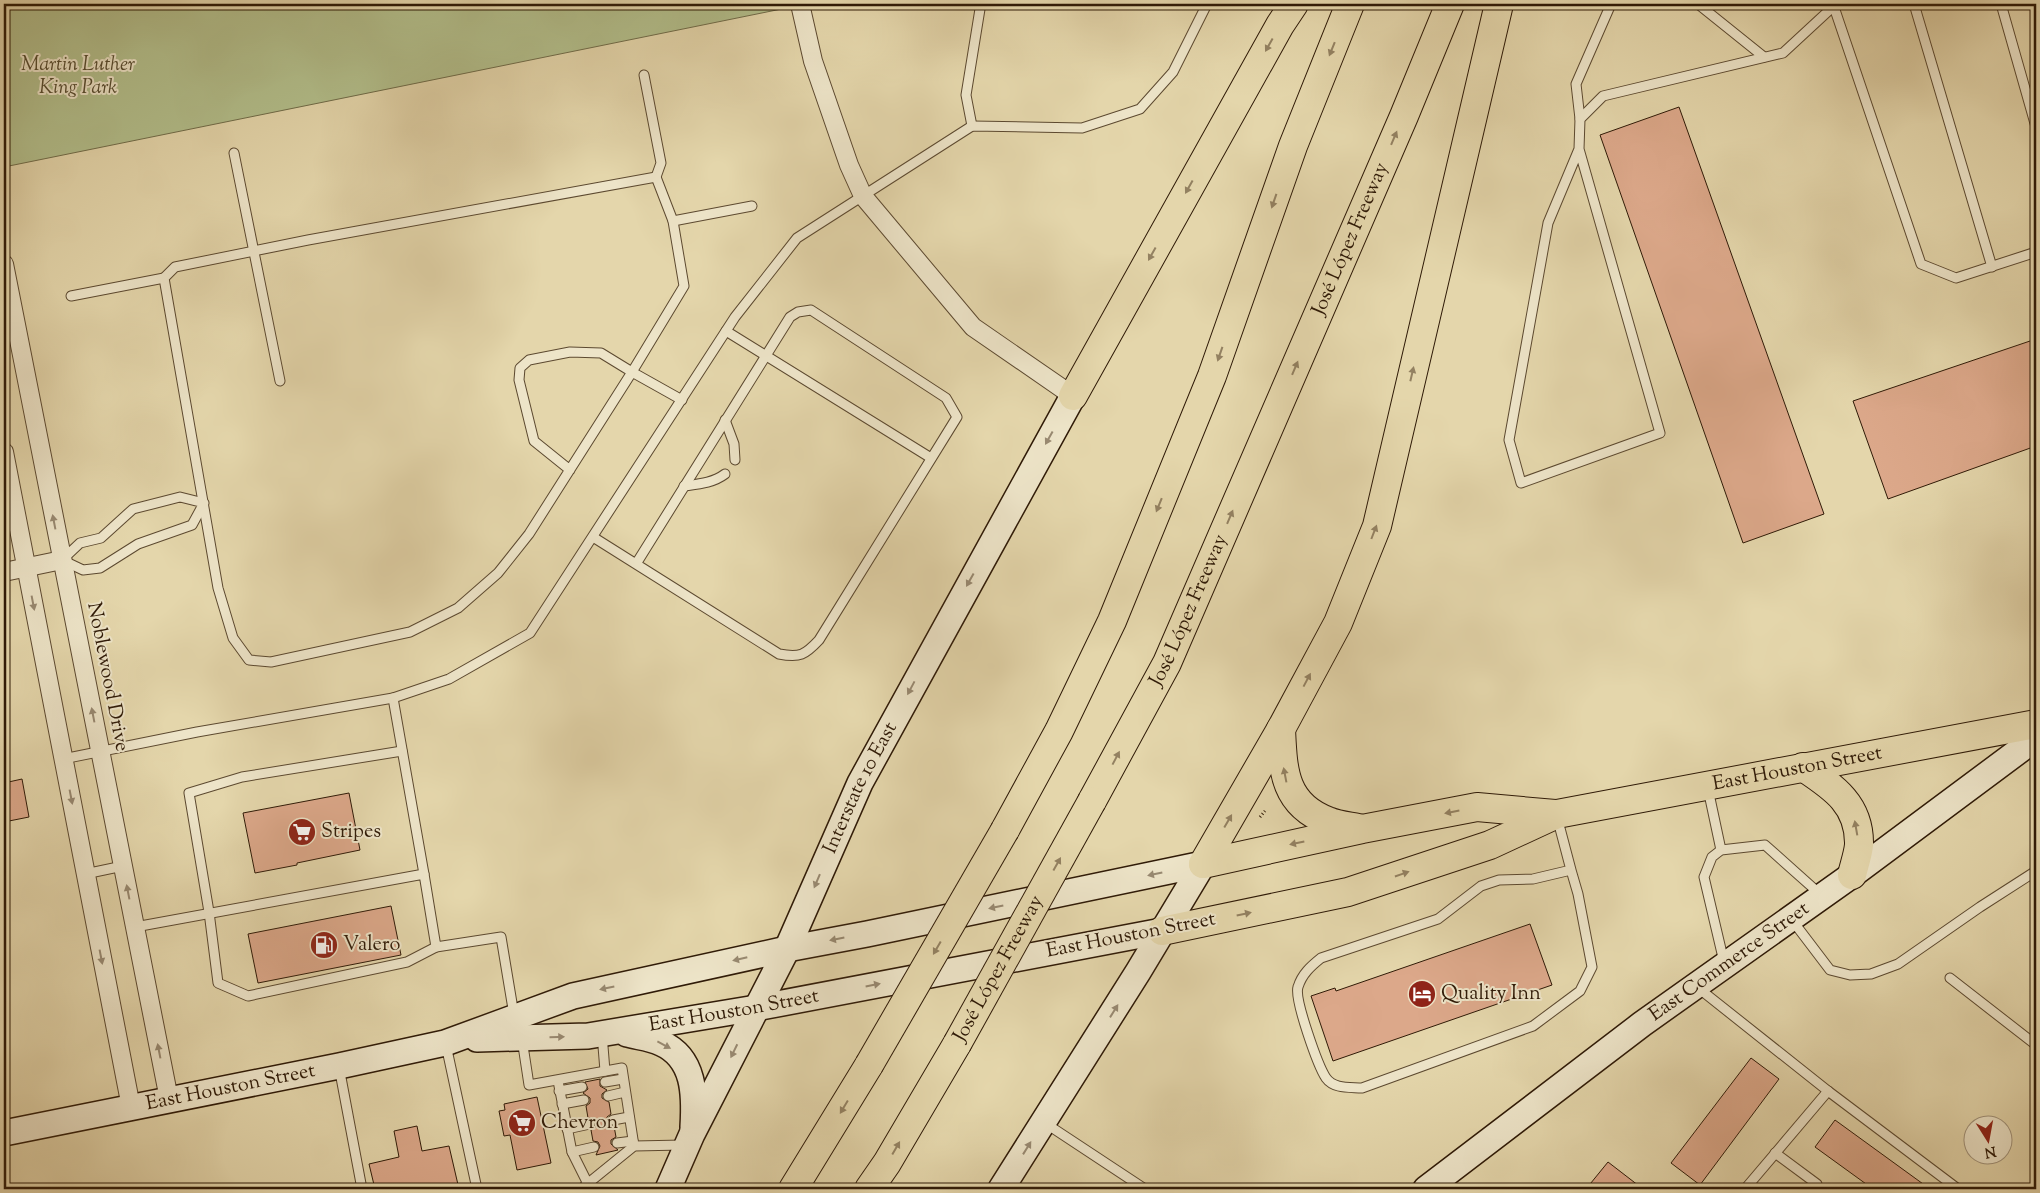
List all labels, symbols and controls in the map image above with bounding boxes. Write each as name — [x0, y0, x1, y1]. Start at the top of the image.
one-way arrow — [1264, 39, 1273, 52]
one-way arrow — [1328, 42, 1336, 57]
park label: Martin Luther King Park — [21, 51, 135, 103]
one-way arrow — [1390, 131, 1398, 145]
street label: José López Freeway — [1304, 158, 1397, 321]
one-way arrow — [1185, 181, 1194, 194]
one-way arrow — [1270, 194, 1278, 209]
one-way arrow — [1148, 247, 1156, 262]
one-way arrow — [1216, 347, 1224, 362]
one-way arrow — [1291, 361, 1299, 375]
one-way arrow — [1408, 367, 1416, 382]
one-way arrow — [1045, 432, 1054, 445]
one-way arrow — [1155, 498, 1163, 513]
one-way arrow — [1227, 510, 1235, 524]
one-way arrow — [50, 513, 58, 529]
one-way arrow — [1370, 524, 1378, 539]
street label: José López Freeway — [1142, 530, 1236, 693]
one-way arrow — [966, 574, 975, 587]
one-way arrow — [30, 596, 38, 612]
street label: Noblewood Drive — [78, 600, 136, 754]
one-way arrow — [1303, 672, 1311, 687]
one-way arrow — [907, 680, 915, 695]
one-way arrow — [89, 708, 97, 723]
street label: Interstate 10 East — [816, 717, 905, 858]
street label: East Houston Street — [1710, 739, 1885, 799]
one-way arrow — [1111, 752, 1120, 765]
one-way arrow — [1281, 766, 1289, 782]
one-way arrow — [67, 790, 75, 806]
one-way arrow — [1444, 809, 1460, 817]
one-way arrow — [1223, 815, 1232, 828]
supermarket icon: Stripes — [287, 817, 317, 847]
place label: Stripes — [321, 818, 381, 847]
one-way arrow — [1852, 819, 1860, 835]
one-way arrow — [1289, 840, 1305, 848]
one-way arrow — [1053, 858, 1062, 871]
one-way arrow — [1147, 870, 1163, 878]
one-way arrow — [1394, 870, 1409, 878]
one-way arrow — [813, 874, 821, 888]
one-way arrow — [124, 884, 132, 900]
street label: José López Freeway — [946, 890, 1051, 1048]
street label: East Commerce Street — [1643, 895, 1816, 1029]
one-way arrow — [989, 903, 1004, 911]
street label: East Houston Street — [1044, 905, 1218, 967]
one-way arrow — [1237, 910, 1252, 918]
fuel station icon: Valero — [309, 930, 339, 960]
place label: Valero — [343, 931, 400, 960]
one-way arrow — [829, 936, 845, 944]
one-way arrow — [932, 942, 941, 955]
one-way arrow — [98, 949, 106, 965]
one-way arrow — [732, 955, 747, 963]
hotel icon: Quality Inn — [1407, 979, 1437, 1009]
place label: Quality Inn — [1441, 980, 1541, 1009]
one-way arrow — [865, 981, 881, 989]
street label: East Houston Street — [647, 982, 821, 1040]
one-way arrow — [599, 985, 615, 993]
one-way arrow — [1109, 1004, 1119, 1017]
one-way arrow — [549, 1033, 565, 1041]
one-way arrow — [657, 1041, 670, 1050]
one-way arrow — [155, 1043, 163, 1059]
one-way arrow — [730, 1044, 738, 1058]
street label: East Houston Street — [143, 1057, 318, 1119]
one-way arrow — [839, 1100, 848, 1113]
supermarket icon: Chevron — [507, 1108, 537, 1138]
place label: Chevron — [541, 1109, 619, 1138]
north arrow — [1962, 1116, 2012, 1166]
text: N — [1983, 1140, 1997, 1162]
one-way arrow — [1022, 1141, 1032, 1155]
one-way arrow — [891, 1142, 900, 1155]

